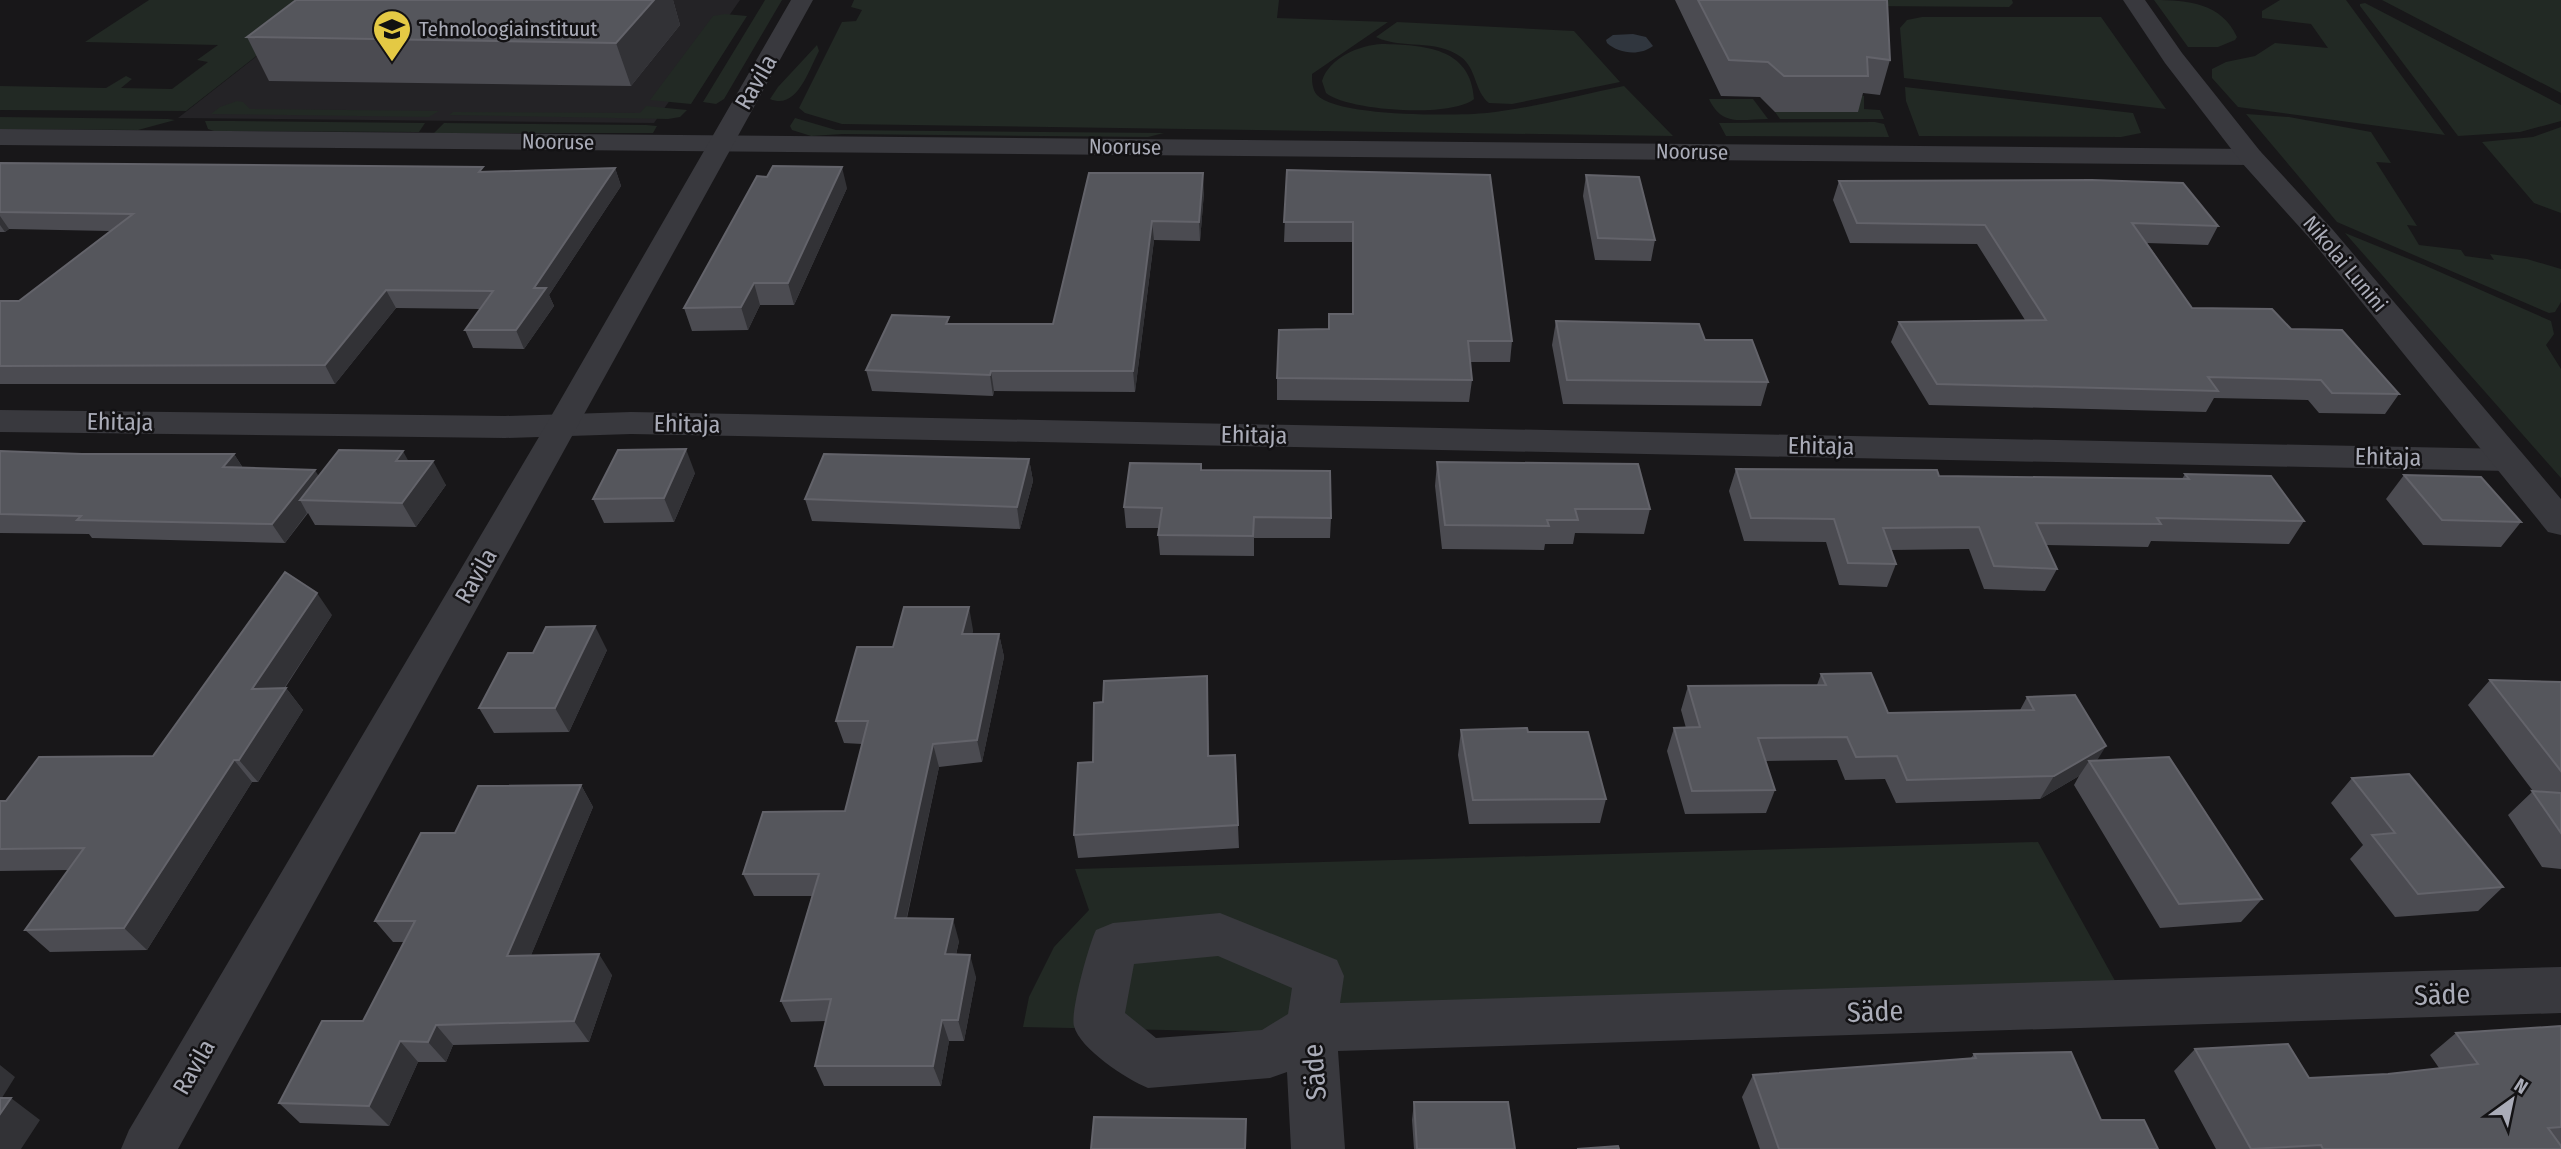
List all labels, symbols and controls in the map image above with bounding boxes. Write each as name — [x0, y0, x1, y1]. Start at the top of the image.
school or university icon: Tehnoloogiainstituut — [371, 8, 413, 63]
place label: Tehnoloogiainstituut — [419, 16, 597, 42]
street label: Ravila — [729, 49, 783, 115]
street label: Nooruse — [522, 128, 594, 156]
street label: Nooruse — [1089, 133, 1161, 161]
street label: Nooruse — [1656, 138, 1728, 166]
street label: Nikolai Lunini — [2297, 211, 2393, 317]
street label: Ehitaja — [86, 407, 154, 437]
street label: Ehitaja — [653, 409, 721, 439]
street label: Ehitaja — [1220, 420, 1288, 450]
street label: Ehitaja — [1787, 431, 1855, 461]
street label: Ehitaja — [2354, 442, 2422, 472]
street label: Ravila — [449, 543, 503, 609]
street label: Säde — [2413, 977, 2471, 1012]
street label: Säde — [1846, 994, 1904, 1029]
street label: Ravila — [167, 1034, 221, 1100]
street label: Säde — [1296, 1043, 1333, 1101]
north arrow — [2477, 1065, 2547, 1135]
text: N — [2510, 1073, 2532, 1099]

